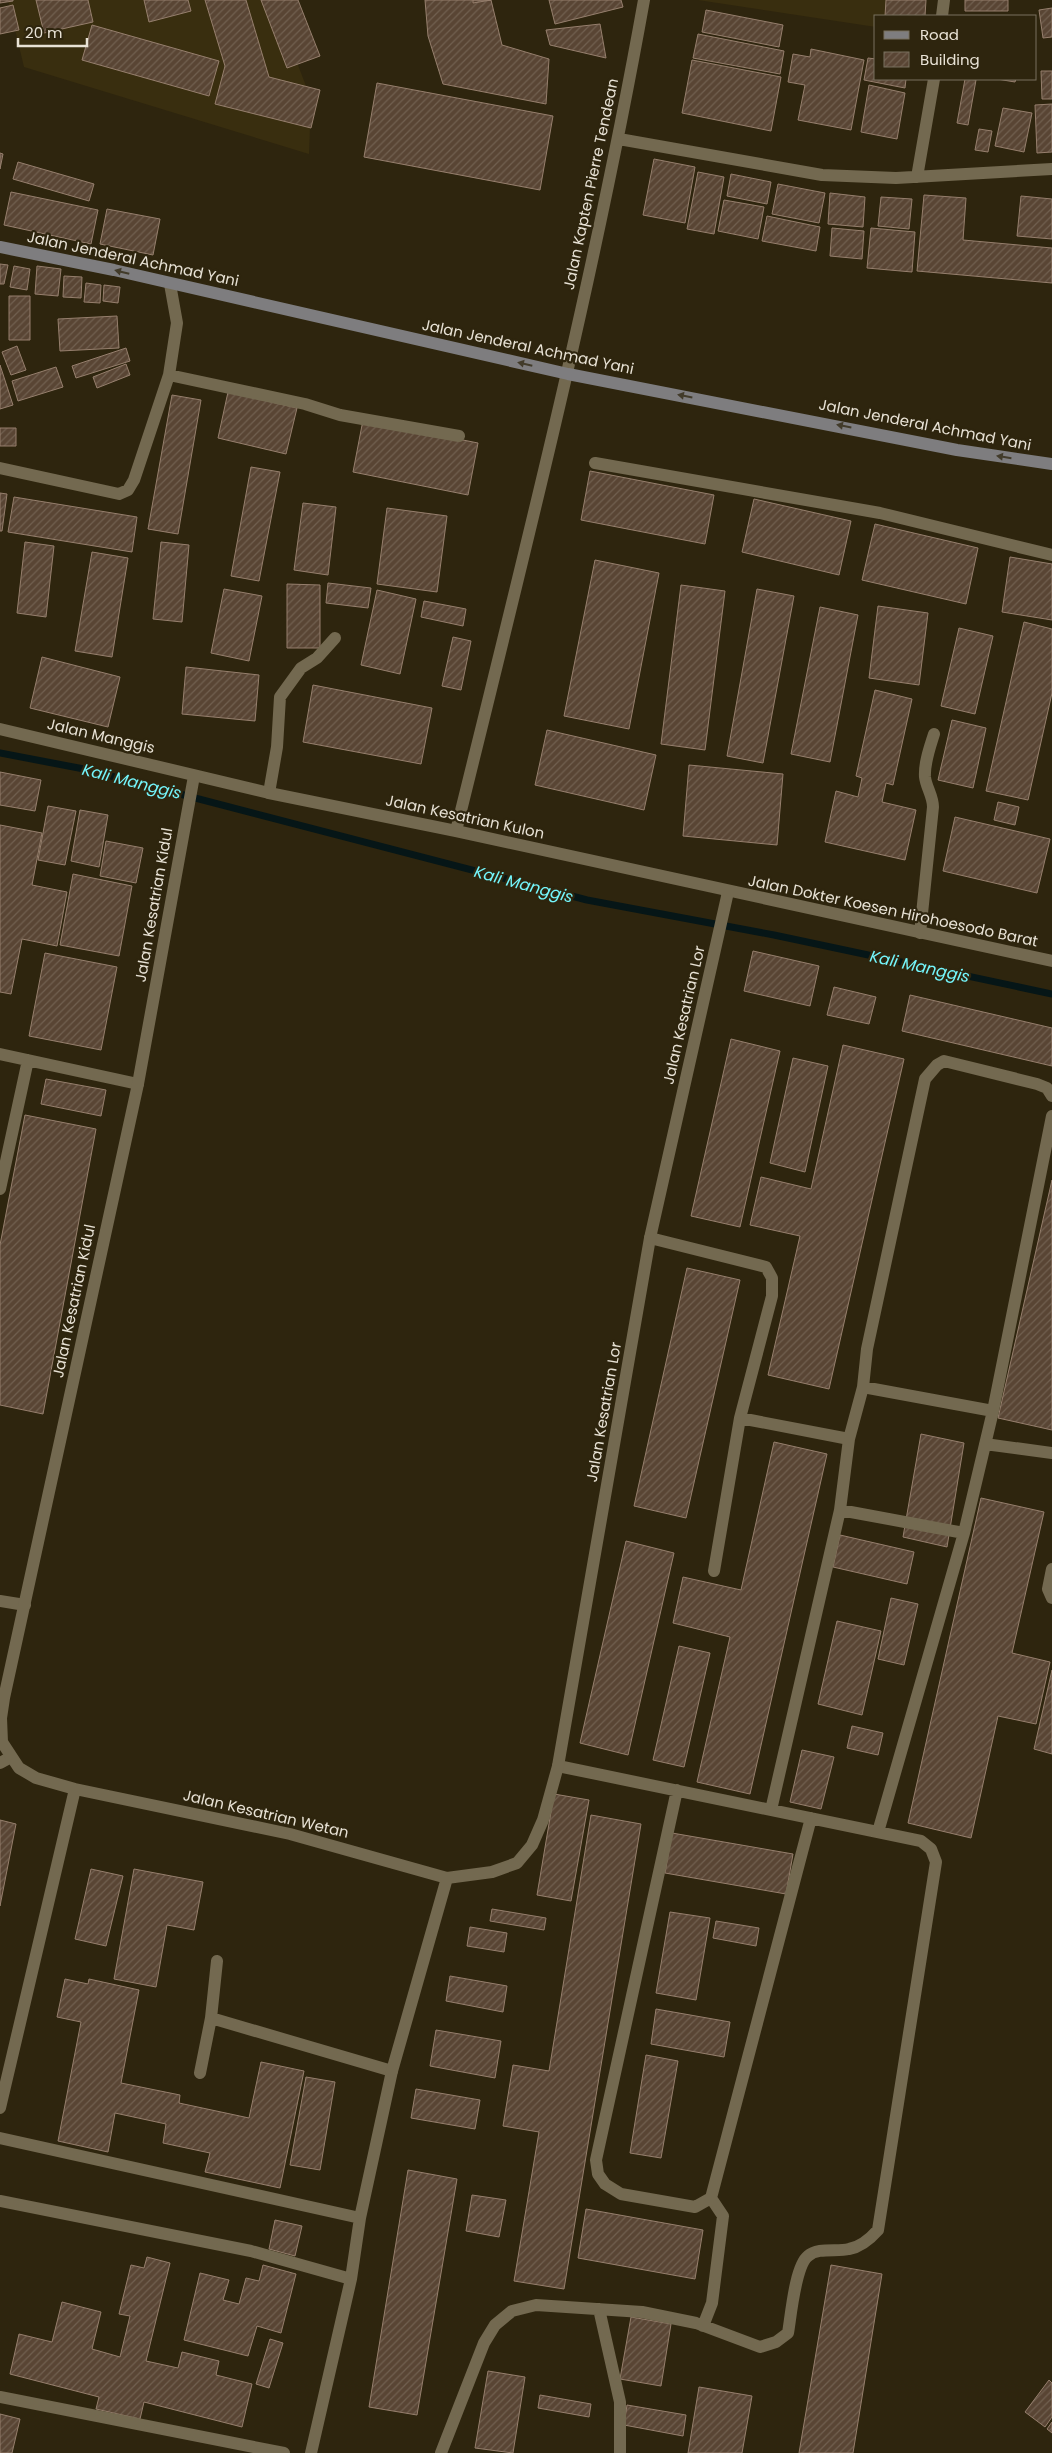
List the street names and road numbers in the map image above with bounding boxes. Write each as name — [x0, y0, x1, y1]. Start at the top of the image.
street label: Jalan Kapten Pierre Tendean — [558, 76, 623, 291]
street label: Jalan Jenderal Achmad Yani — [25, 226, 241, 291]
street label: Jalan Jenderal Achmad Yani — [420, 314, 636, 379]
street label: Jalan Jenderal Achmad Yani — [817, 394, 1033, 455]
street label: Jalan Manggis — [45, 713, 157, 758]
street label: Jalan Kesatrian Kulon — [384, 789, 546, 844]
street label: Jalan Kesatrian Kidul — [130, 826, 177, 984]
street label: Jalan Dokter Koesen Hirohoesodo Barat — [746, 869, 1040, 952]
street label: Jalan Kesatrian Lor — [657, 943, 710, 1086]
street label: Jalan Kesatrian Kidul — [47, 1222, 100, 1380]
street label: Jalan Kesatrian Lor — [581, 1340, 626, 1484]
street label: Jalan Kesatrian Wetan — [181, 1784, 351, 1843]

